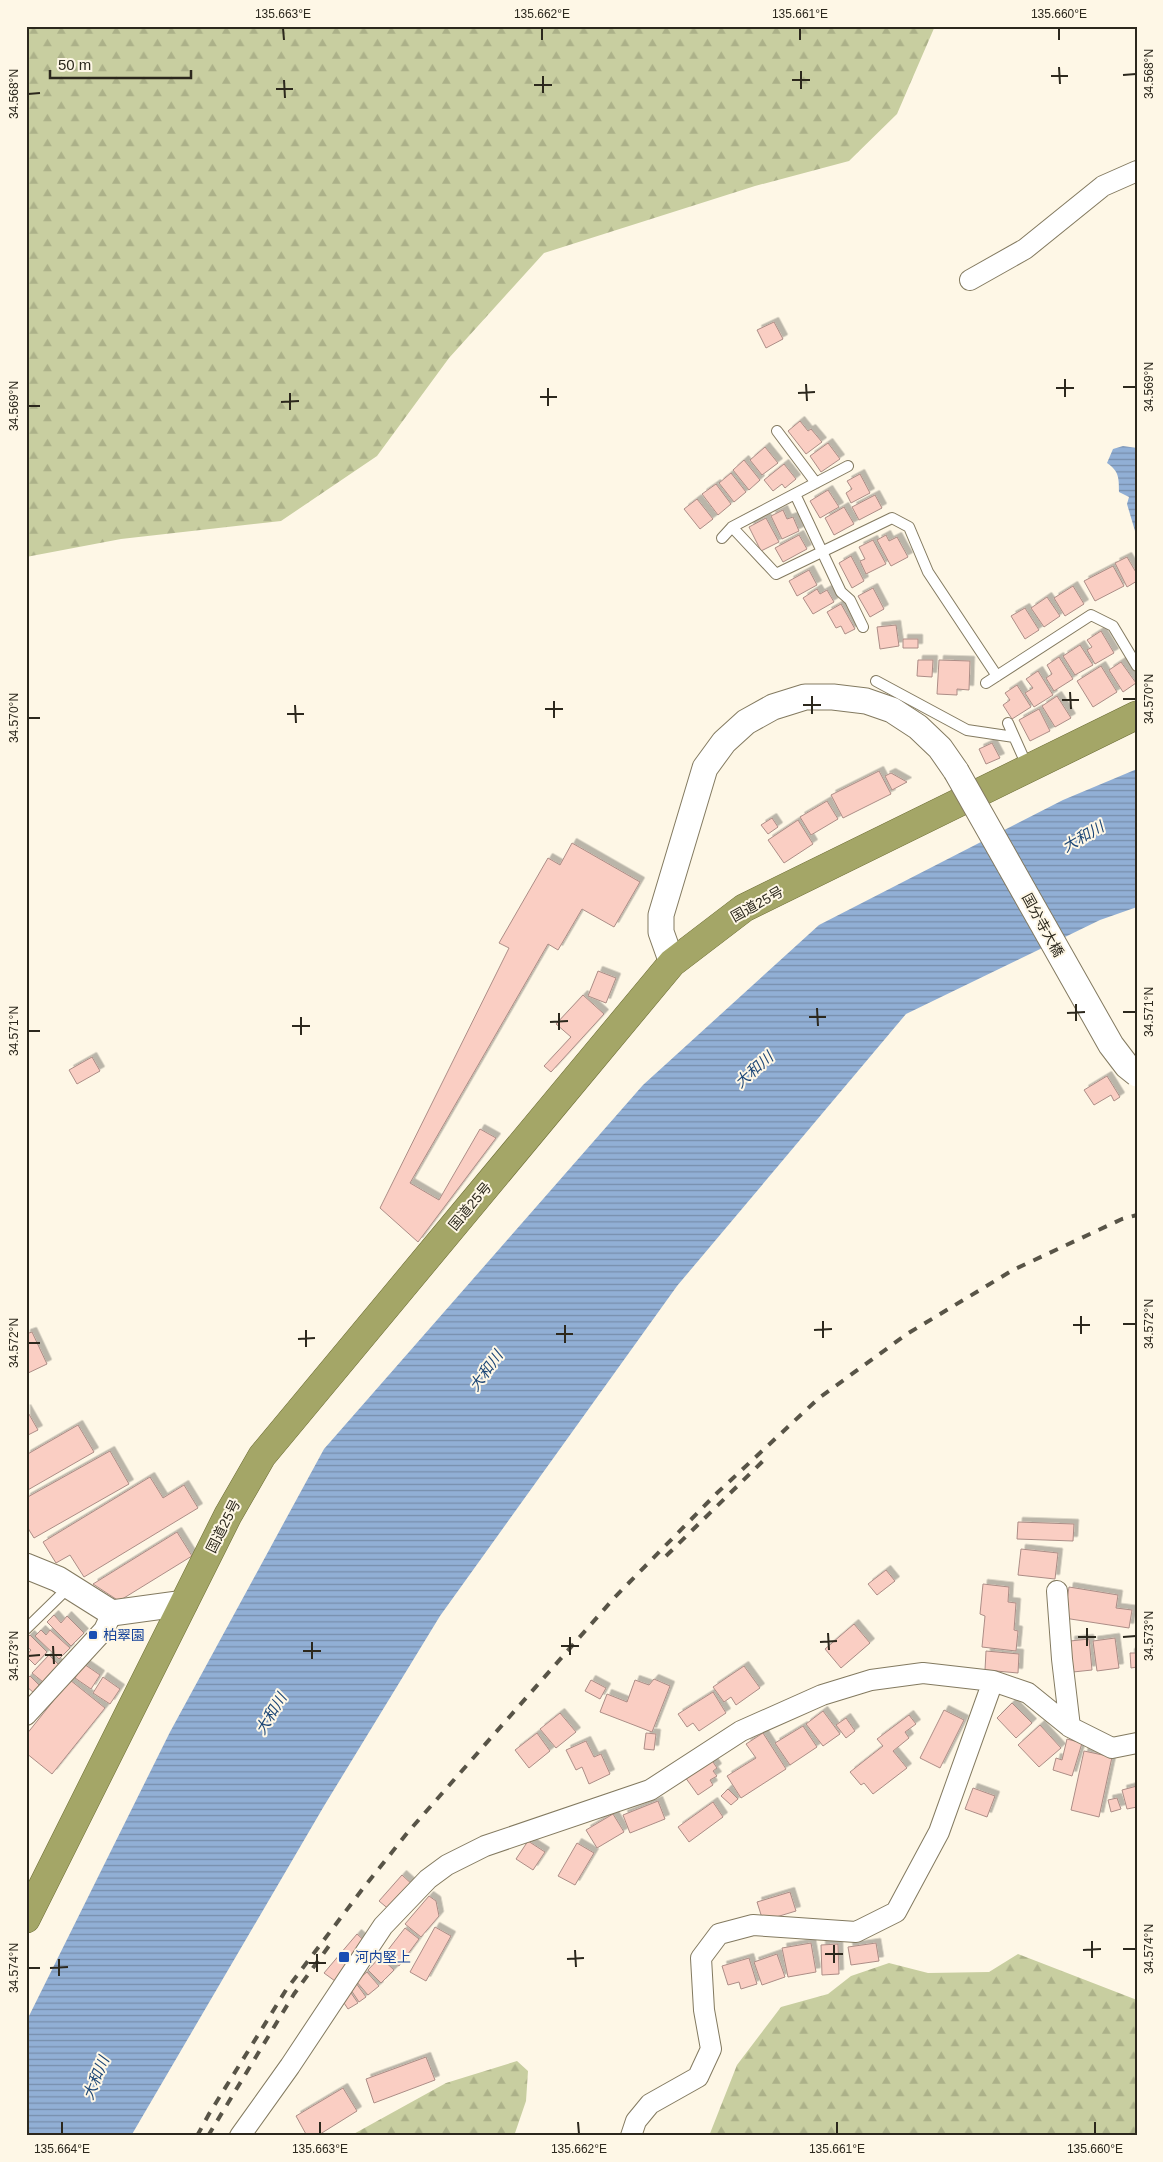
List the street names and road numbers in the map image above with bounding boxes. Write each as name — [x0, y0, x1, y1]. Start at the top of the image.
street label: 国道25号 — [728, 883, 786, 925]
street label: 国分寺大橋 — [1019, 891, 1067, 959]
street label: 国道25号 — [445, 1179, 495, 1233]
street label: 国道25号 — [203, 1497, 243, 1555]

